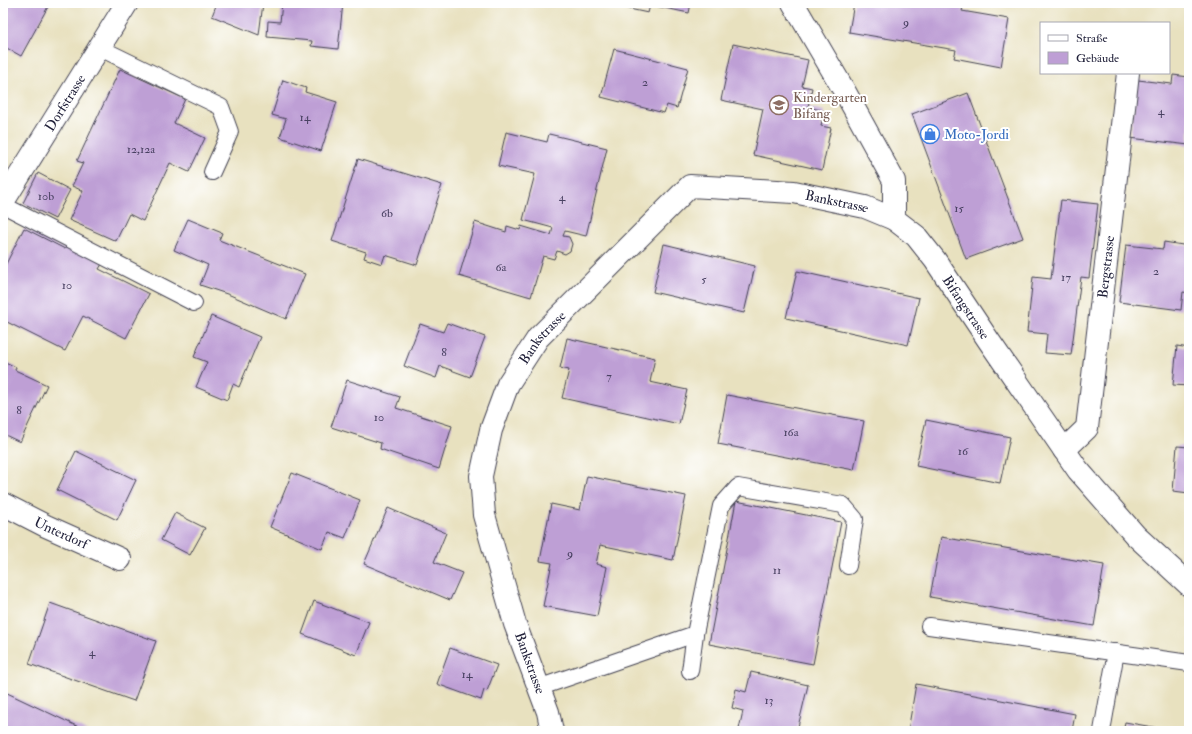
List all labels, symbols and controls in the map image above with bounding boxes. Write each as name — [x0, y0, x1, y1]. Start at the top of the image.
house number: 9 — [902, 15, 909, 30]
legend — [1040, 22, 1170, 74]
text: Straße — [1076, 31, 1107, 46]
text: Gebäude — [1076, 51, 1119, 66]
street label: Dorfstrasse — [41, 71, 89, 134]
house number: 2 — [642, 75, 648, 90]
place label: Kindergarten Bifang — [793, 89, 867, 122]
school or university icon: Kindergarten Bifang — [768, 94, 790, 116]
house number: 4 — [1158, 104, 1165, 119]
house number: 14 — [300, 110, 311, 125]
shop icon: Moto-Jordi — [919, 123, 941, 145]
place label: Moto-Jordi — [944, 126, 1009, 143]
house number: 12,12a — [127, 142, 156, 157]
street label: Bankstrasse — [804, 186, 872, 216]
house number: 10b — [38, 189, 54, 204]
house number: 4 — [559, 190, 566, 205]
house number: 15 — [954, 201, 964, 216]
house number: 6b — [381, 206, 393, 221]
street label: Bergstrasse — [1094, 235, 1118, 299]
house number: 6a — [496, 260, 508, 275]
house number: 2 — [1153, 264, 1159, 279]
house number: 17 — [1061, 270, 1071, 285]
house number: 5 — [701, 272, 707, 287]
street label: Bifangstrasse — [939, 272, 994, 342]
house number: 10 — [62, 278, 72, 293]
street label: Bankstrasse — [515, 307, 569, 367]
house number: 8 — [441, 345, 447, 360]
house number: 7 — [606, 369, 612, 384]
house number: 8 — [16, 403, 22, 418]
house number: 10 — [374, 410, 384, 425]
house number: 16a — [783, 425, 800, 440]
house number: 16 — [958, 444, 969, 459]
street label: Unterdorf — [31, 513, 93, 553]
house number: 9 — [566, 546, 573, 561]
house number: 11 — [773, 563, 781, 578]
street label: Bankstrasse — [511, 630, 549, 696]
house number: 4 — [89, 645, 96, 660]
house number: 14 — [462, 667, 473, 682]
house number: 13 — [765, 693, 773, 708]

